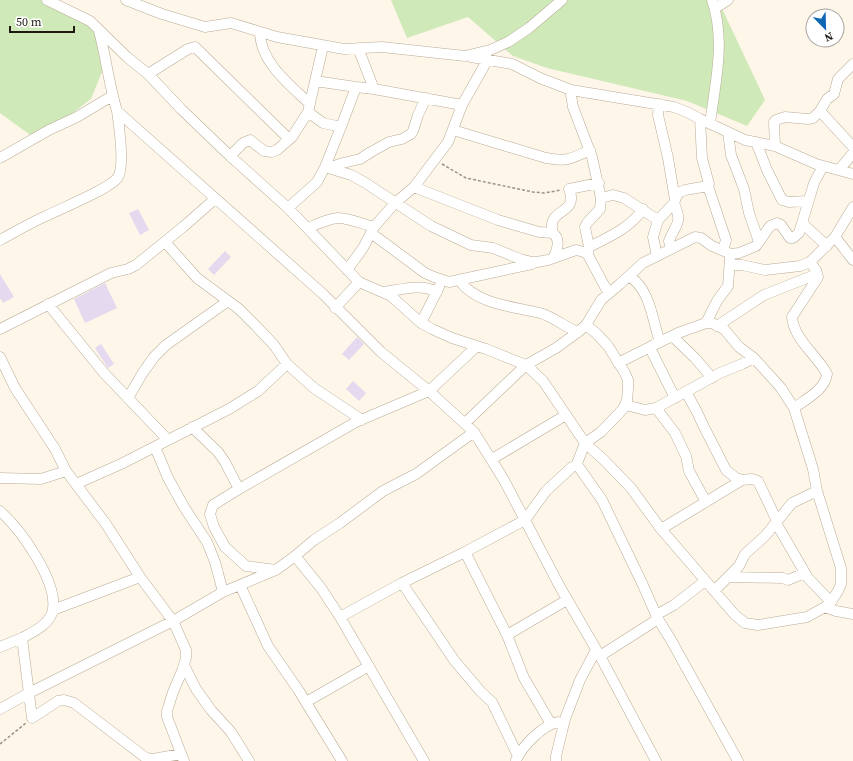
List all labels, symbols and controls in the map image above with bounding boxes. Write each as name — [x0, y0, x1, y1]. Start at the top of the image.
scale bar — [10, 8, 74, 34]
north arrow — [805, 8, 845, 48]
text: 50 m — [16, 14, 42, 30]
text: N — [822, 28, 835, 45]

